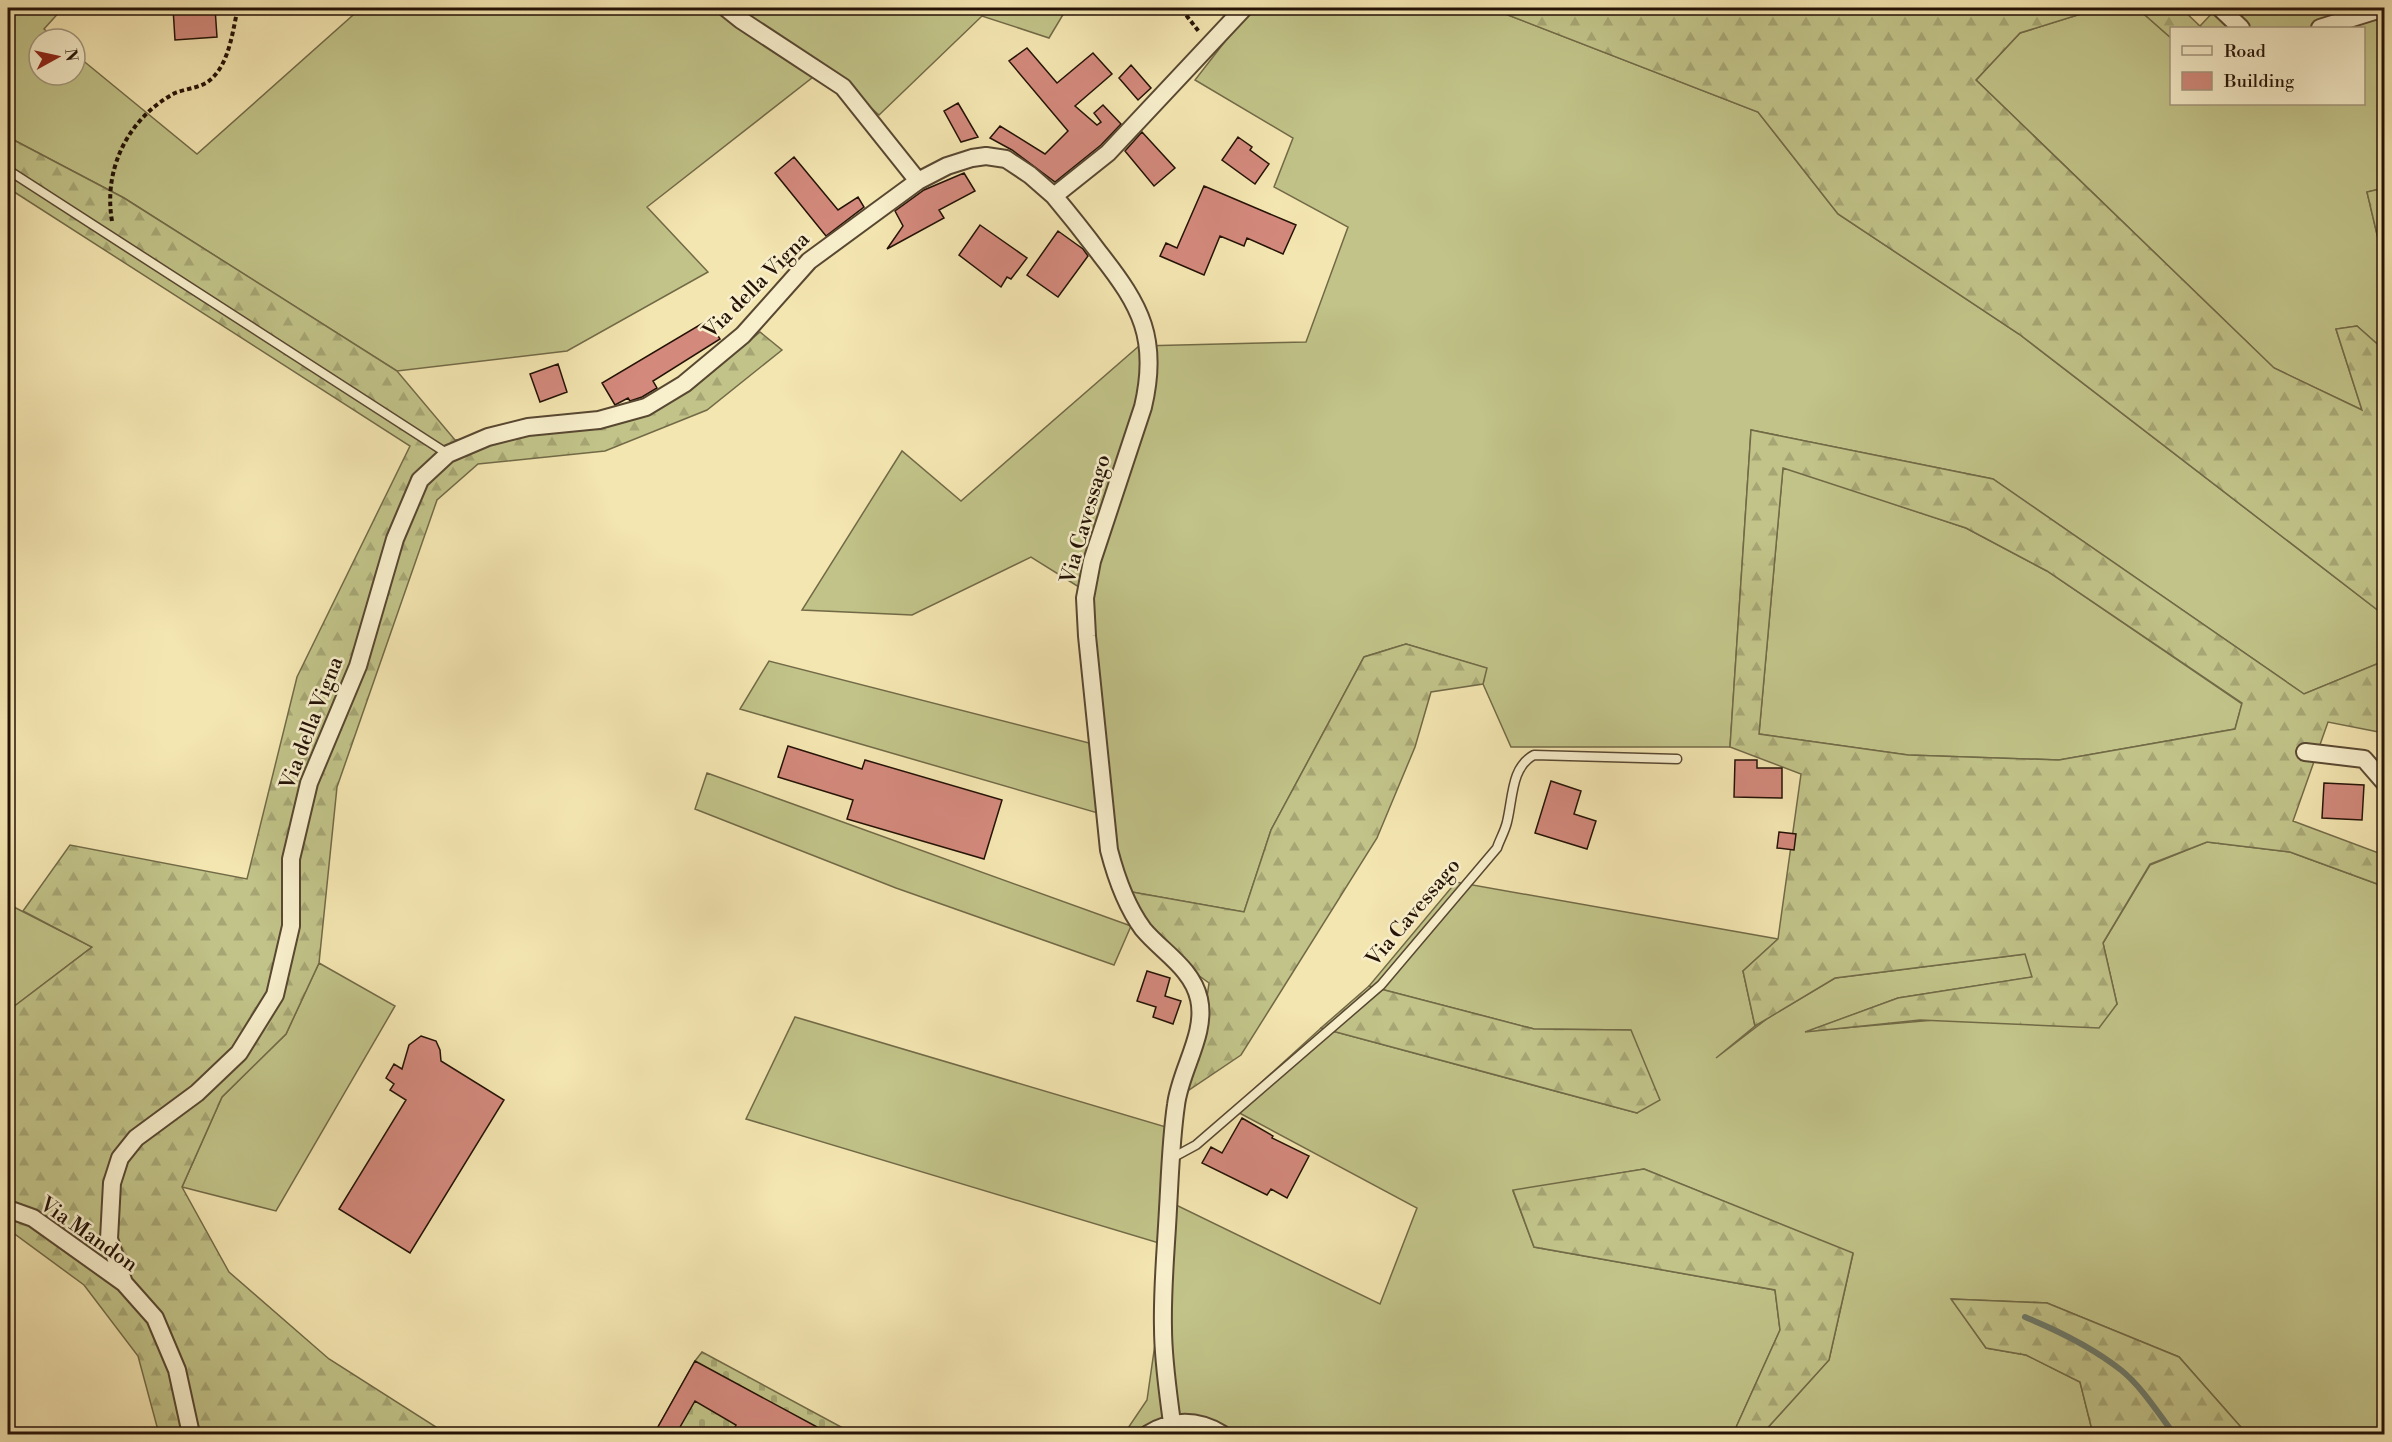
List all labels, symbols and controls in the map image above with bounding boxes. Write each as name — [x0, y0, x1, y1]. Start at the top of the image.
north arrow — [27, 27, 87, 87]
legend — [2170, 27, 2365, 105]
text: Road — [2224, 40, 2267, 63]
text: N — [60, 47, 82, 63]
text: Building — [2223, 70, 2295, 93]
street label: Via della Vigna — [697, 227, 816, 345]
street label: Via Cavessago — [1055, 452, 1117, 588]
street label: Via della Vigna — [274, 653, 349, 794]
street label: Via Cavessago — [1360, 853, 1466, 973]
street label: Via Mandon — [34, 1191, 143, 1278]

